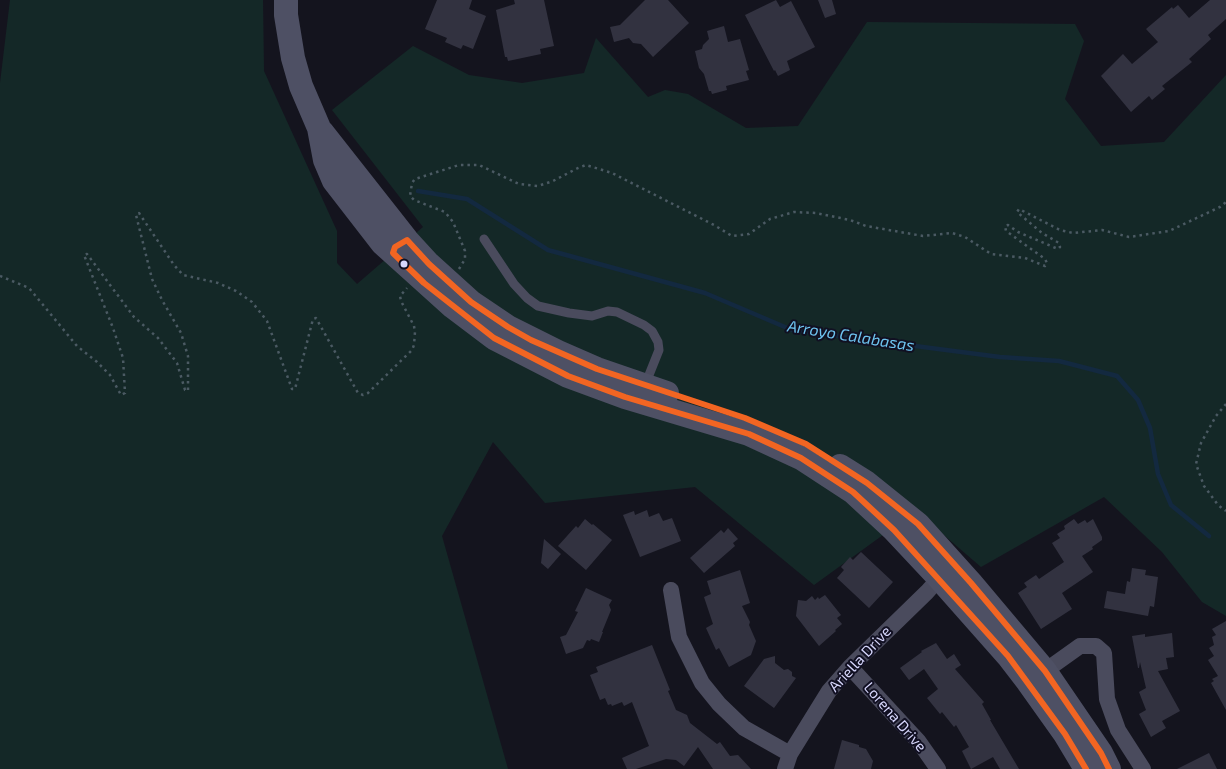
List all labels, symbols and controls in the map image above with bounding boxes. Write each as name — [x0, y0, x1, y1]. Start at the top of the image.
unlabelled marker — [399, 259, 409, 269]
water label: Arroyo Calabasas — [786, 316, 916, 356]
street label: Ariella Drive — [825, 622, 895, 696]
street label: Lorena Drive — [860, 679, 930, 755]

